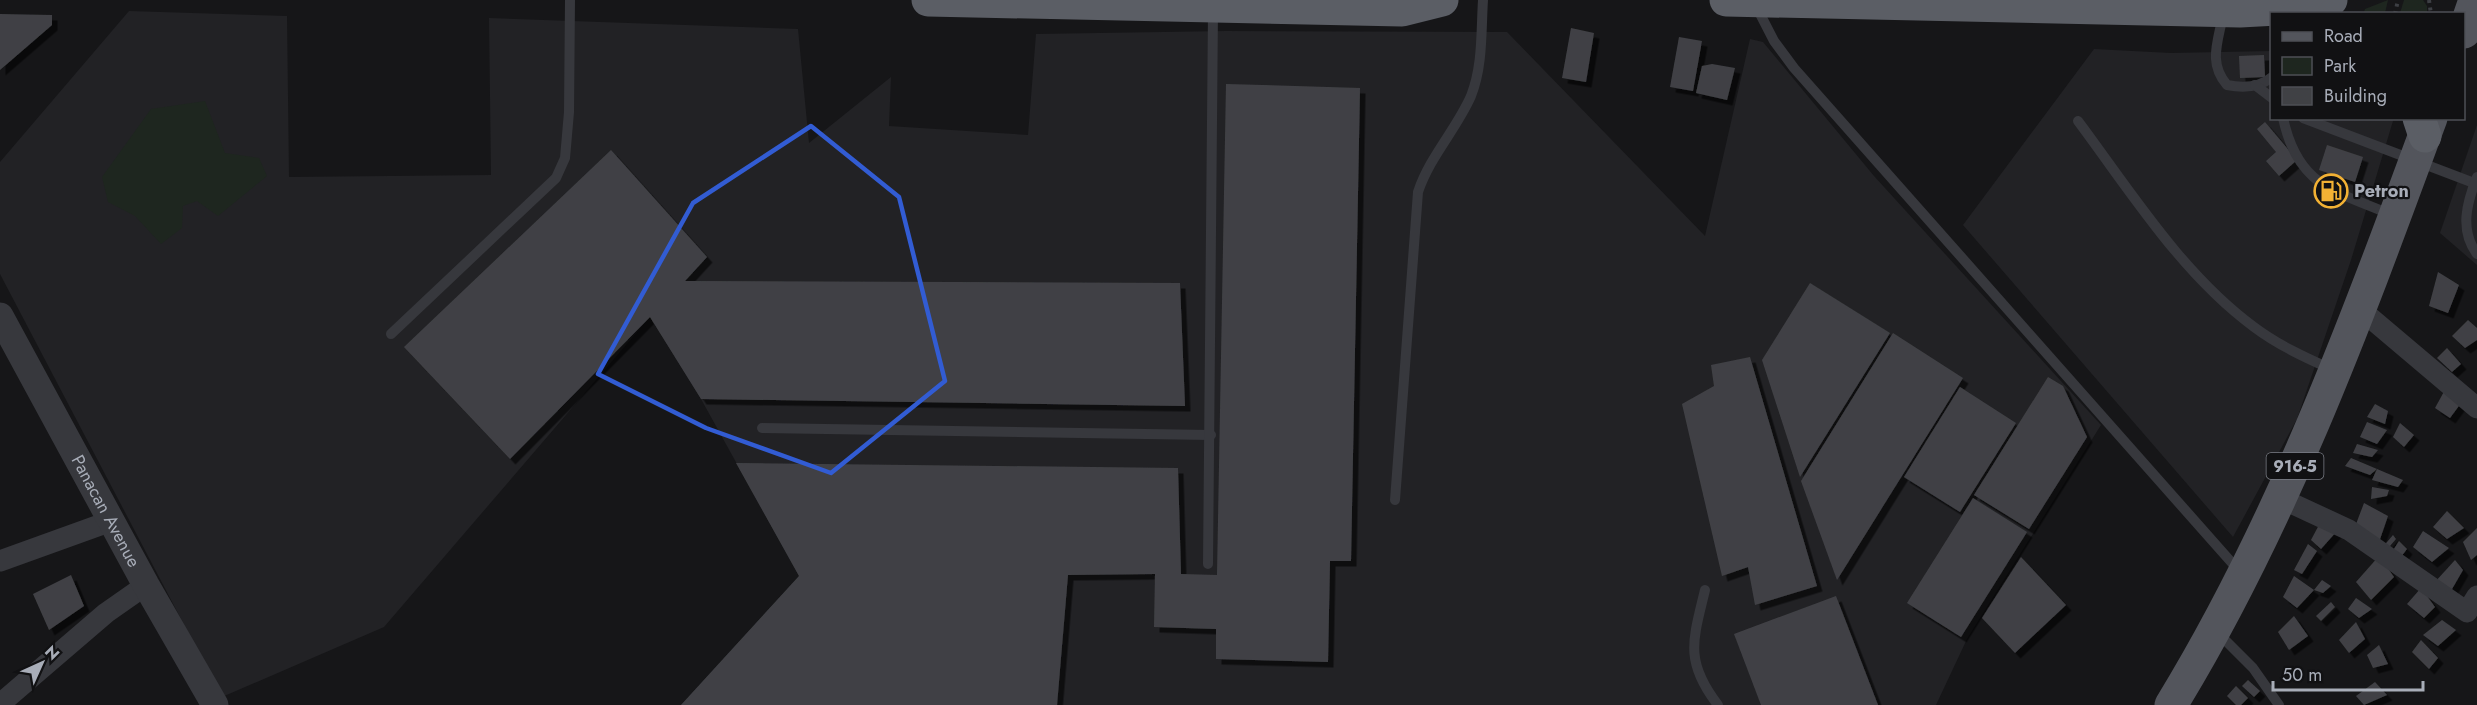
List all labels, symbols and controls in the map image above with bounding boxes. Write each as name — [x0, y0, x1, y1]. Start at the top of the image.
legend — [2270, 12, 2465, 120]
text: Road — [2324, 23, 2363, 49]
text: Park — [2324, 53, 2356, 79]
text: Building — [2324, 83, 2387, 109]
fuel station icon: Petron — [2313, 173, 2349, 209]
place label: Petron — [2354, 178, 2409, 204]
street label: Panacan Avenue — [65, 450, 147, 572]
road number: 916-5 — [2266, 453, 2324, 479]
north arrow — [12, 633, 72, 693]
text: N — [40, 640, 65, 665]
scale bar — [2273, 654, 2423, 692]
text: 50 m — [2282, 662, 2322, 688]

